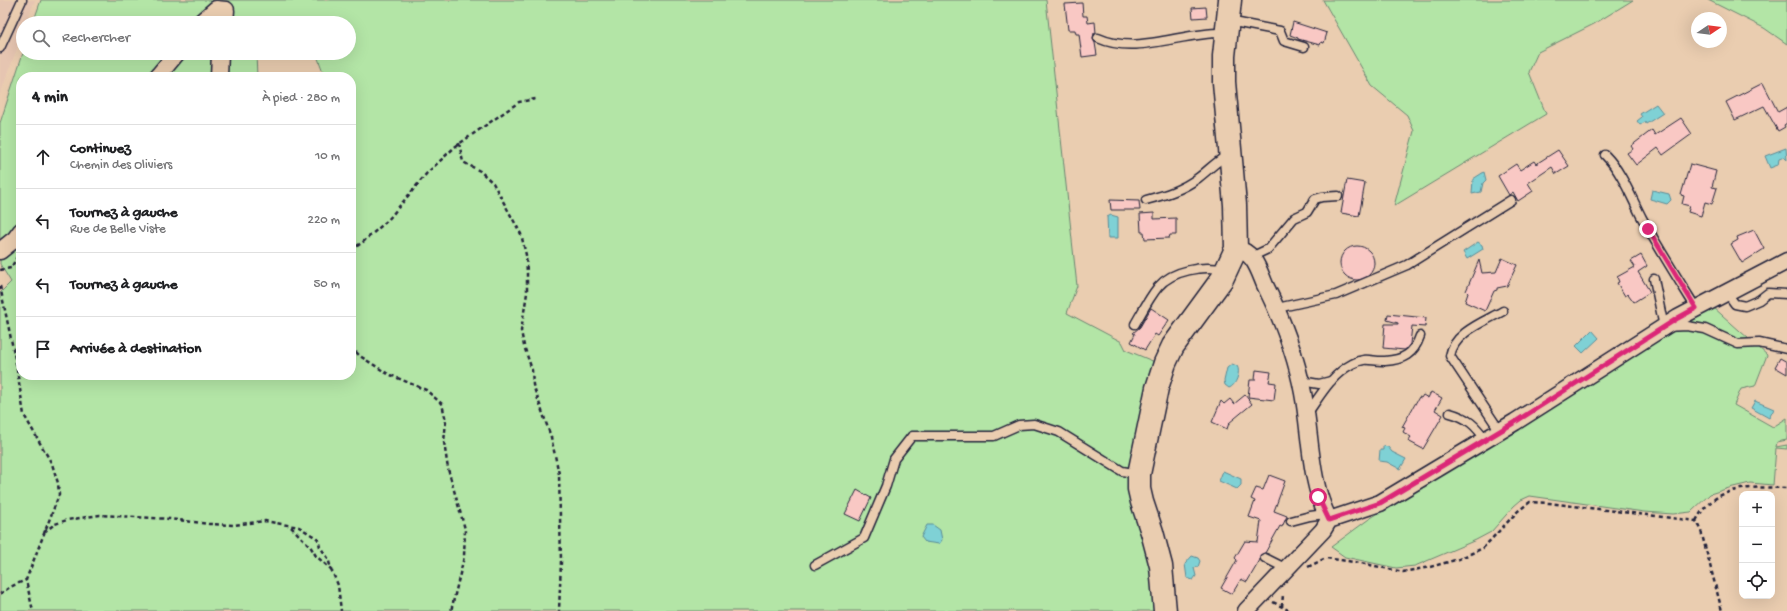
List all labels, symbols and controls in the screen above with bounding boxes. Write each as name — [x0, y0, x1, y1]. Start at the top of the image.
north arrow — [1691, 12, 1727, 48]
search box — [16, 16, 356, 60]
icon: search — [30, 27, 52, 49]
text: Rechercher — [62, 29, 130, 47]
text: 4 min — [32, 88, 68, 108]
text: À pied · 280 m — [262, 91, 340, 106]
text: Continuez — [70, 140, 131, 158]
icon: ahead — [32, 146, 54, 168]
text: 10 m — [315, 149, 340, 164]
text: Chemin des Oliviers — [70, 158, 172, 173]
text: Tournez à gauche — [70, 204, 178, 222]
icon: left — [32, 210, 54, 232]
text: 220 m — [308, 213, 340, 228]
route end — [1639, 220, 1657, 238]
text: Rue de Belle Viste — [70, 222, 166, 237]
icon: left — [32, 274, 54, 296]
text: Tournez à gauche — [70, 276, 178, 294]
text: 50 m — [313, 277, 340, 292]
icon: arrive — [32, 338, 54, 360]
text: Arrivée à destination — [70, 340, 201, 358]
route start — [1309, 488, 1327, 506]
map controls — [1739, 491, 1775, 599]
button: + — [1739, 491, 1775, 527]
button: − — [1739, 527, 1775, 563]
button: locate — [1739, 563, 1775, 599]

